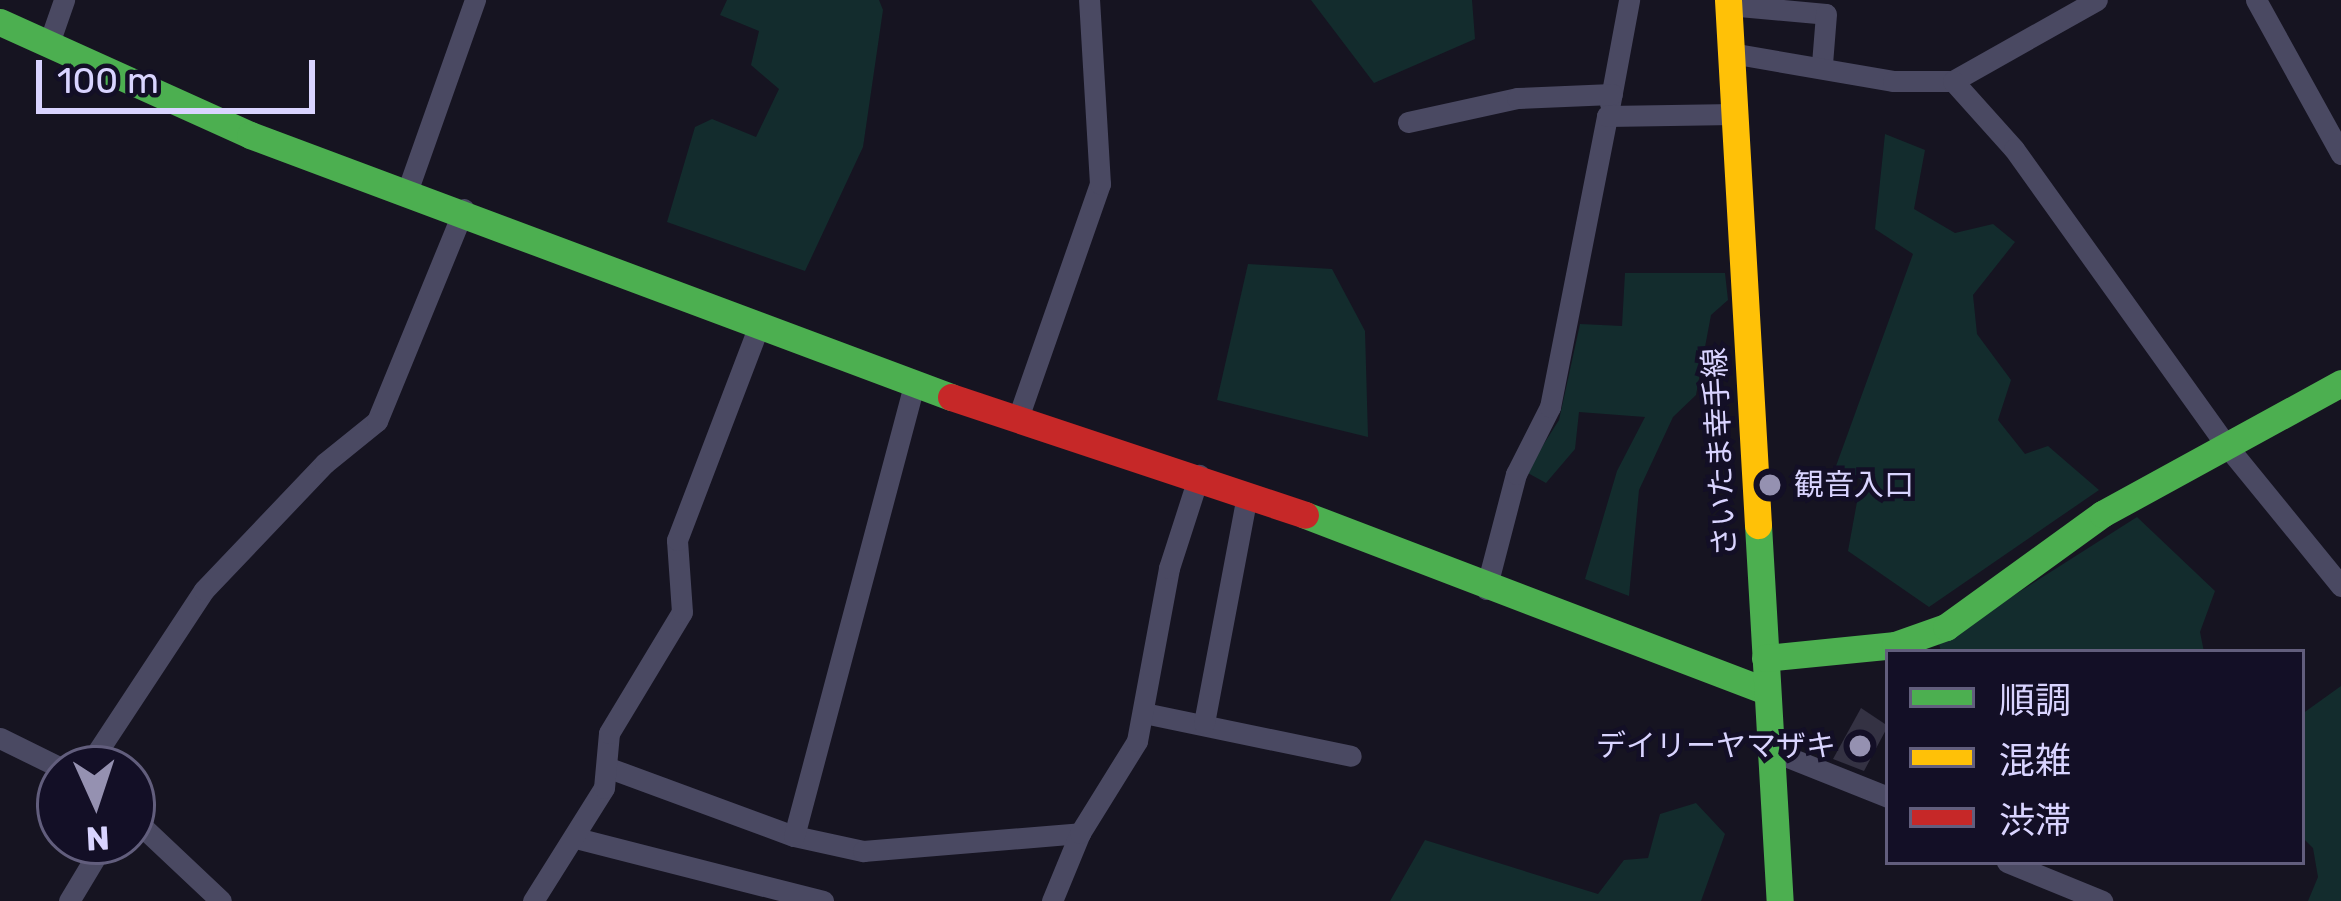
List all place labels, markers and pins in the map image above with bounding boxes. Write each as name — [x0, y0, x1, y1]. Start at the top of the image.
place label: 観音入口 — [1794, 467, 1914, 503]
marker: 観音入口 — [1757, 472, 1783, 498]
place label: デイリーヤマザキ — [1596, 728, 1836, 764]
marker: デイリーヤマザキ — [1847, 733, 1873, 759]

